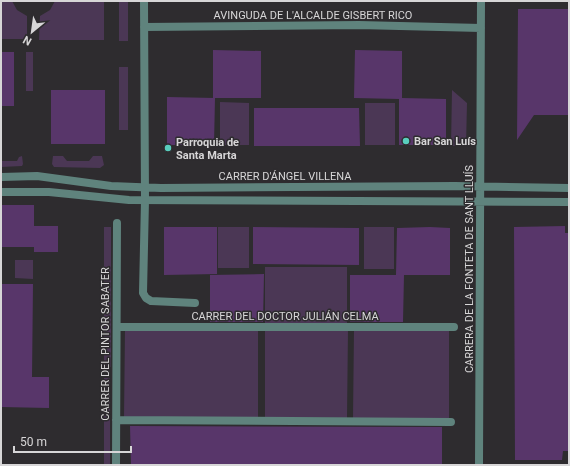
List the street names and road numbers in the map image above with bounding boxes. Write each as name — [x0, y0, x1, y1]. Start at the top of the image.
street label: AVINGUDA DE L'ALCALDE GISBERT RICO — [214, 9, 412, 22]
street label: CARRERA DE LA FONTETA DE SANT LLUÍS — [463, 164, 476, 373]
street label: CARRER D'ÁNGEL VILLENA — [219, 170, 352, 183]
street label: CARRER DEL PINTOR SABATER — [99, 267, 112, 421]
street label: CARRER DEL DOCTOR JULIÁN CELMA — [191, 310, 379, 323]

